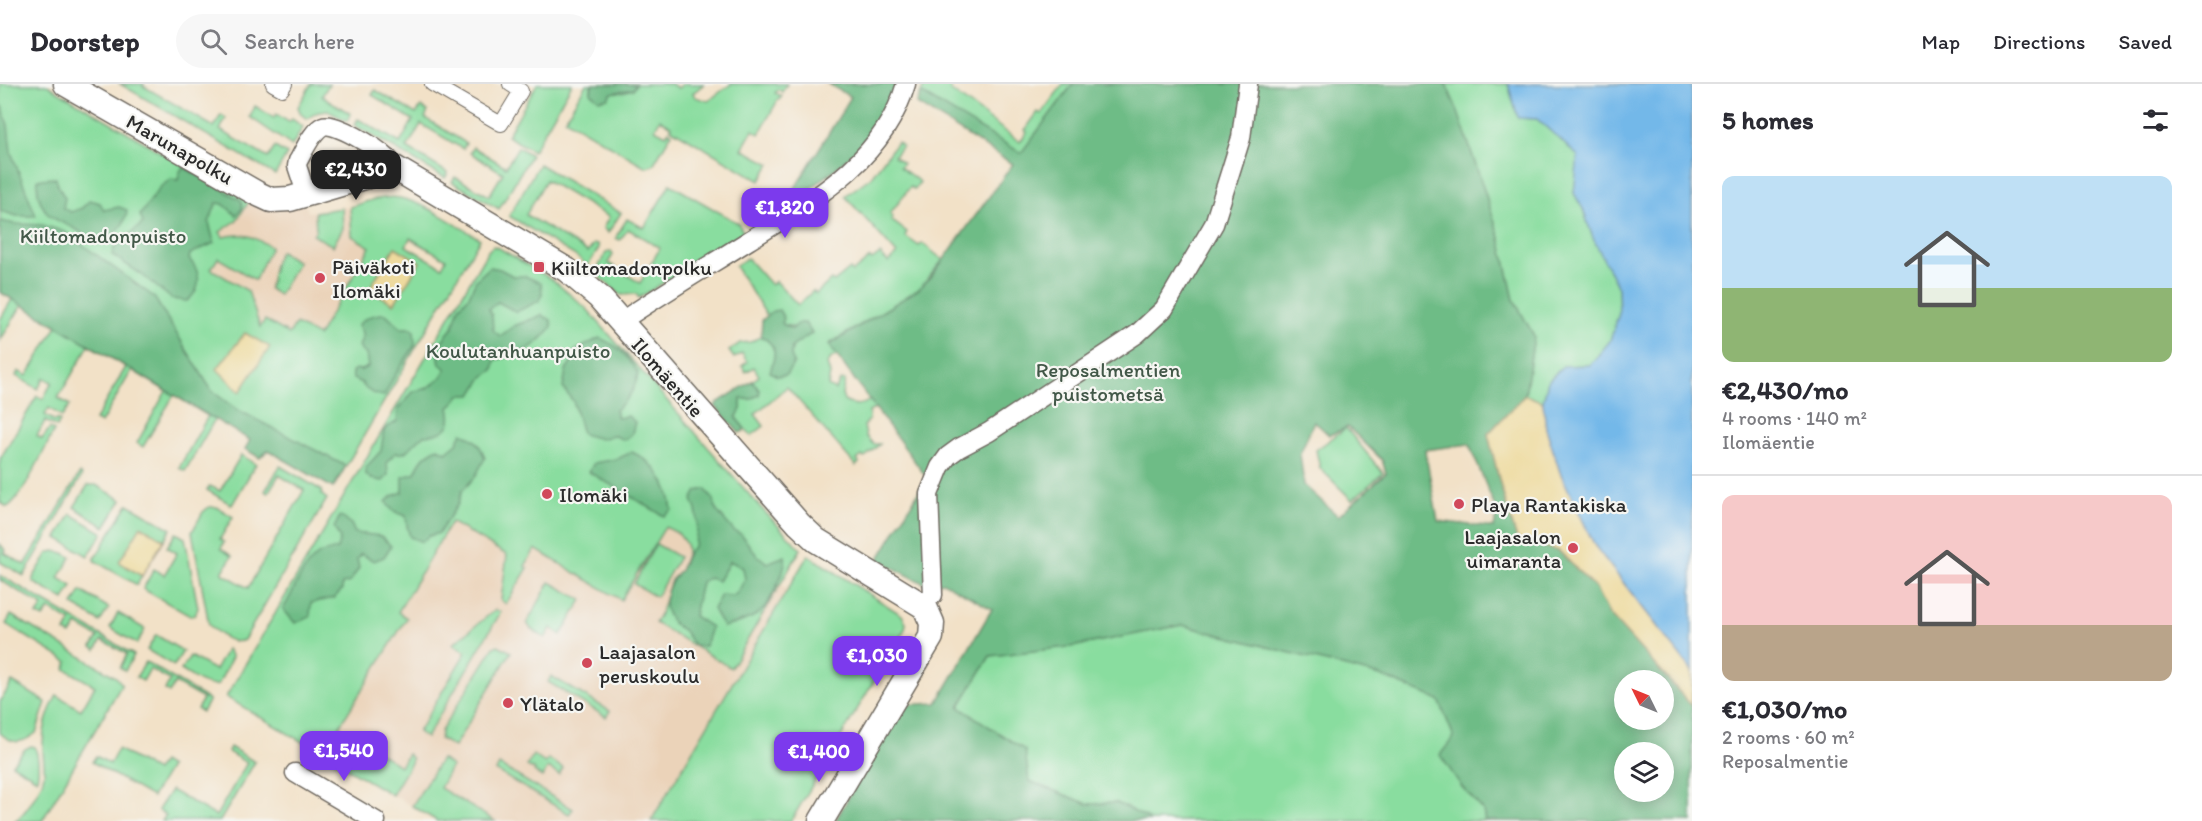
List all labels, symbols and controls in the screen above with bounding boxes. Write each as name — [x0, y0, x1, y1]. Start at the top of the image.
search box — [176, 14, 596, 68]
text: Doorstep — [30, 24, 140, 58]
icon: search — [197, 25, 230, 58]
text: Search here — [245, 28, 355, 55]
text: Map — [1922, 29, 1960, 54]
text: Directions — [1993, 29, 2085, 54]
text: Saved — [2118, 29, 2172, 54]
text: 5 homes — [1722, 104, 1814, 136]
icon: filters — [2139, 104, 2172, 137]
street label: Marunapolku — [122, 108, 238, 190]
pin: €2,430 — [307, 150, 405, 201]
text: €2,430 — [325, 157, 387, 181]
pin: €1,820 — [736, 188, 834, 239]
text: €1,820 — [755, 195, 815, 219]
icon: home — [1893, 215, 2001, 323]
park label: Kiiltomadonpuisto — [20, 223, 186, 248]
place label: Päiväkoti Ilomäki — [332, 254, 415, 303]
place label: Kiiltomadonpolku — [551, 255, 712, 280]
marker: Kiiltomadonpolku — [532, 260, 546, 274]
marker: Päiväkoti Ilomäki — [313, 271, 327, 285]
street label: Ilomäentie — [627, 332, 709, 422]
park label: Koulutanhuanpuisto — [426, 338, 610, 363]
park label: Reposalmentien puistometsä — [1036, 357, 1180, 406]
text: €2,430/mo — [1722, 374, 1849, 406]
text: 4 rooms · 140 m² — [1722, 406, 1867, 430]
text: Ilomäentie — [1722, 430, 1815, 454]
place label: Ilomäki — [559, 482, 628, 507]
marker: Ilomäki — [540, 487, 554, 501]
place label: Playa Rantakiska — [1471, 492, 1627, 517]
marker: Playa Rantakiska — [1452, 497, 1466, 511]
place label: Laajasalon uimaranta — [1464, 524, 1561, 573]
icon: home — [1893, 534, 2001, 642]
marker: Laajasalon uimaranta — [1566, 541, 1580, 555]
pin: €1,030 — [828, 636, 926, 687]
place label: Laajasalon peruskoulu — [599, 639, 700, 688]
text: €1,030 — [847, 643, 907, 667]
marker: Laajasalon peruskoulu — [580, 656, 594, 670]
north arrow — [1614, 670, 1674, 730]
map controls — [1614, 670, 1674, 802]
place label: Ylätalo — [520, 691, 584, 716]
text: €1,030/mo — [1722, 693, 1847, 725]
marker: Ylätalo — [501, 696, 515, 710]
text: 2 rooms · 60 m² — [1722, 725, 1855, 749]
pin: €1,540 — [295, 731, 393, 782]
pin: €1,400 — [770, 732, 868, 783]
text: €1,540 — [314, 738, 374, 762]
text: €1,400 — [788, 739, 850, 763]
button: layers — [1614, 742, 1674, 802]
text: Reposalmentie — [1722, 749, 1848, 773]

